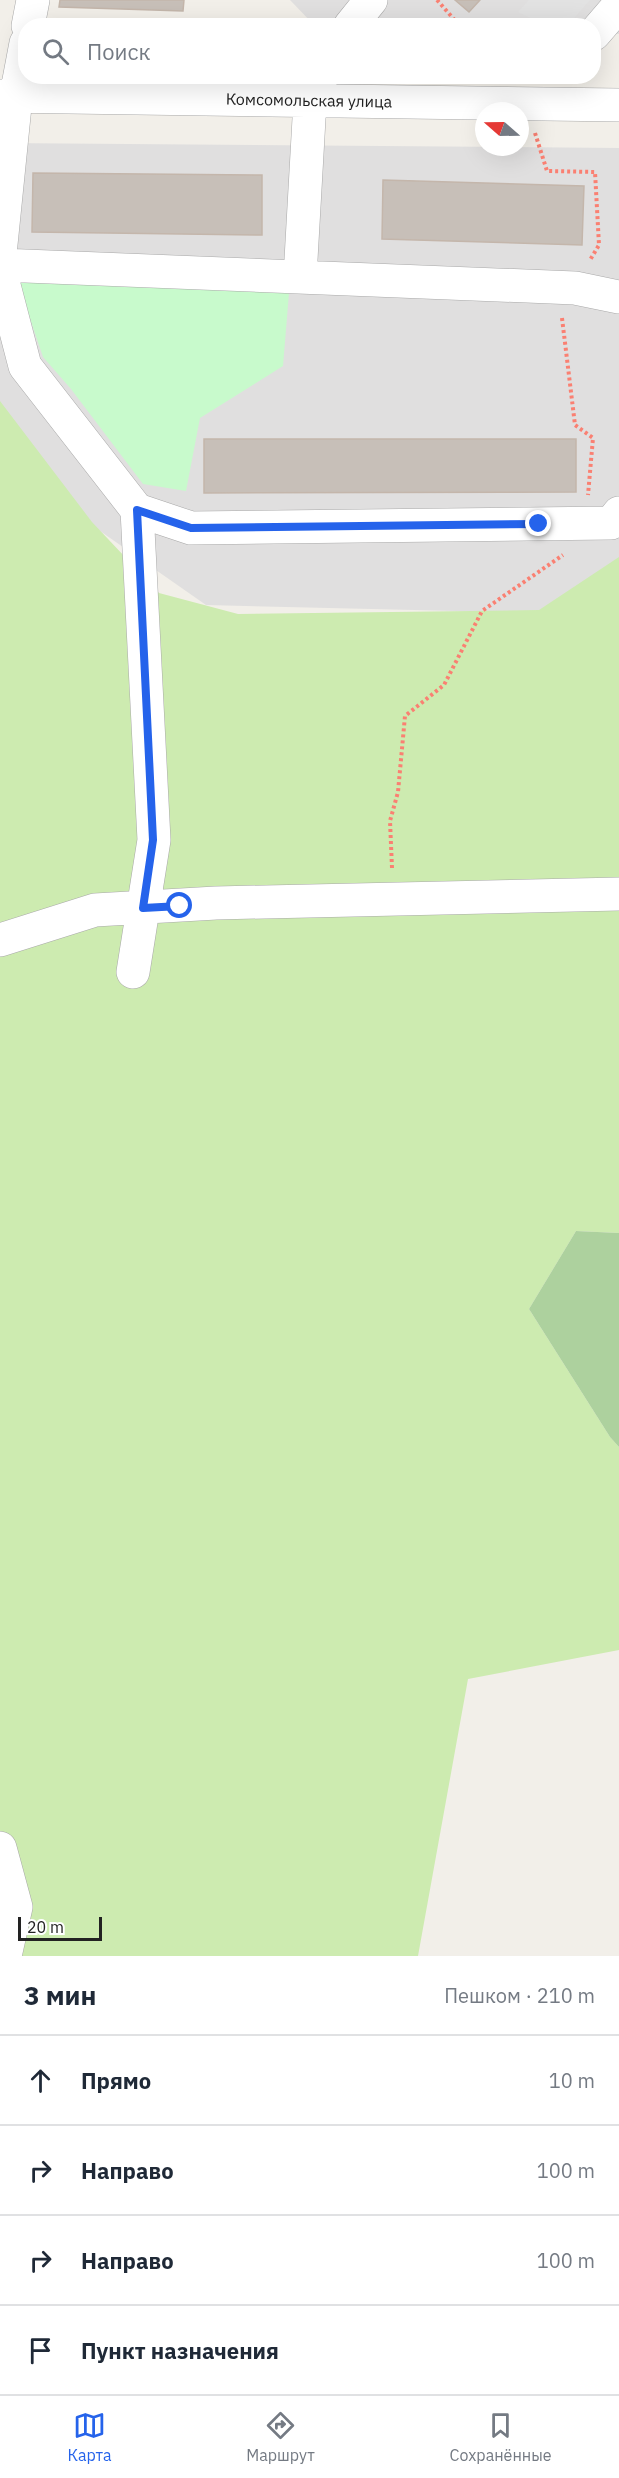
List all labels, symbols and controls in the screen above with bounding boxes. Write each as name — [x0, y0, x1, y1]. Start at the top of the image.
search box — [18, 18, 601, 84]
icon: search — [39, 35, 72, 68]
text: Поиск — [87, 37, 151, 66]
street label: Комсомольская улица — [226, 89, 393, 111]
north arrow — [475, 102, 529, 156]
route end — [525, 510, 551, 536]
route start — [166, 892, 192, 918]
scale bar — [18, 1914, 102, 1942]
text: 20 m — [27, 1917, 64, 1937]
text: 3 мин — [24, 1978, 96, 2012]
text: Пешком · 210 m — [444, 1982, 595, 2009]
icon: ahead — [24, 2064, 57, 2097]
text: Прямо — [81, 2066, 151, 2095]
text: 10 m — [549, 2067, 595, 2094]
icon: right — [24, 2154, 57, 2187]
text: Направо — [81, 2156, 174, 2185]
text: 100 m — [537, 2157, 595, 2184]
icon: right — [24, 2244, 57, 2277]
text: Направо — [81, 2246, 174, 2275]
text: 100 m — [537, 2247, 595, 2274]
icon: arrive — [24, 2334, 57, 2367]
text: Пункт назначения — [81, 2336, 279, 2365]
tab: Карта — [67, 2409, 111, 2465]
tab: Маршрут — [246, 2409, 315, 2465]
tab: Сохранённые — [450, 2409, 552, 2465]

